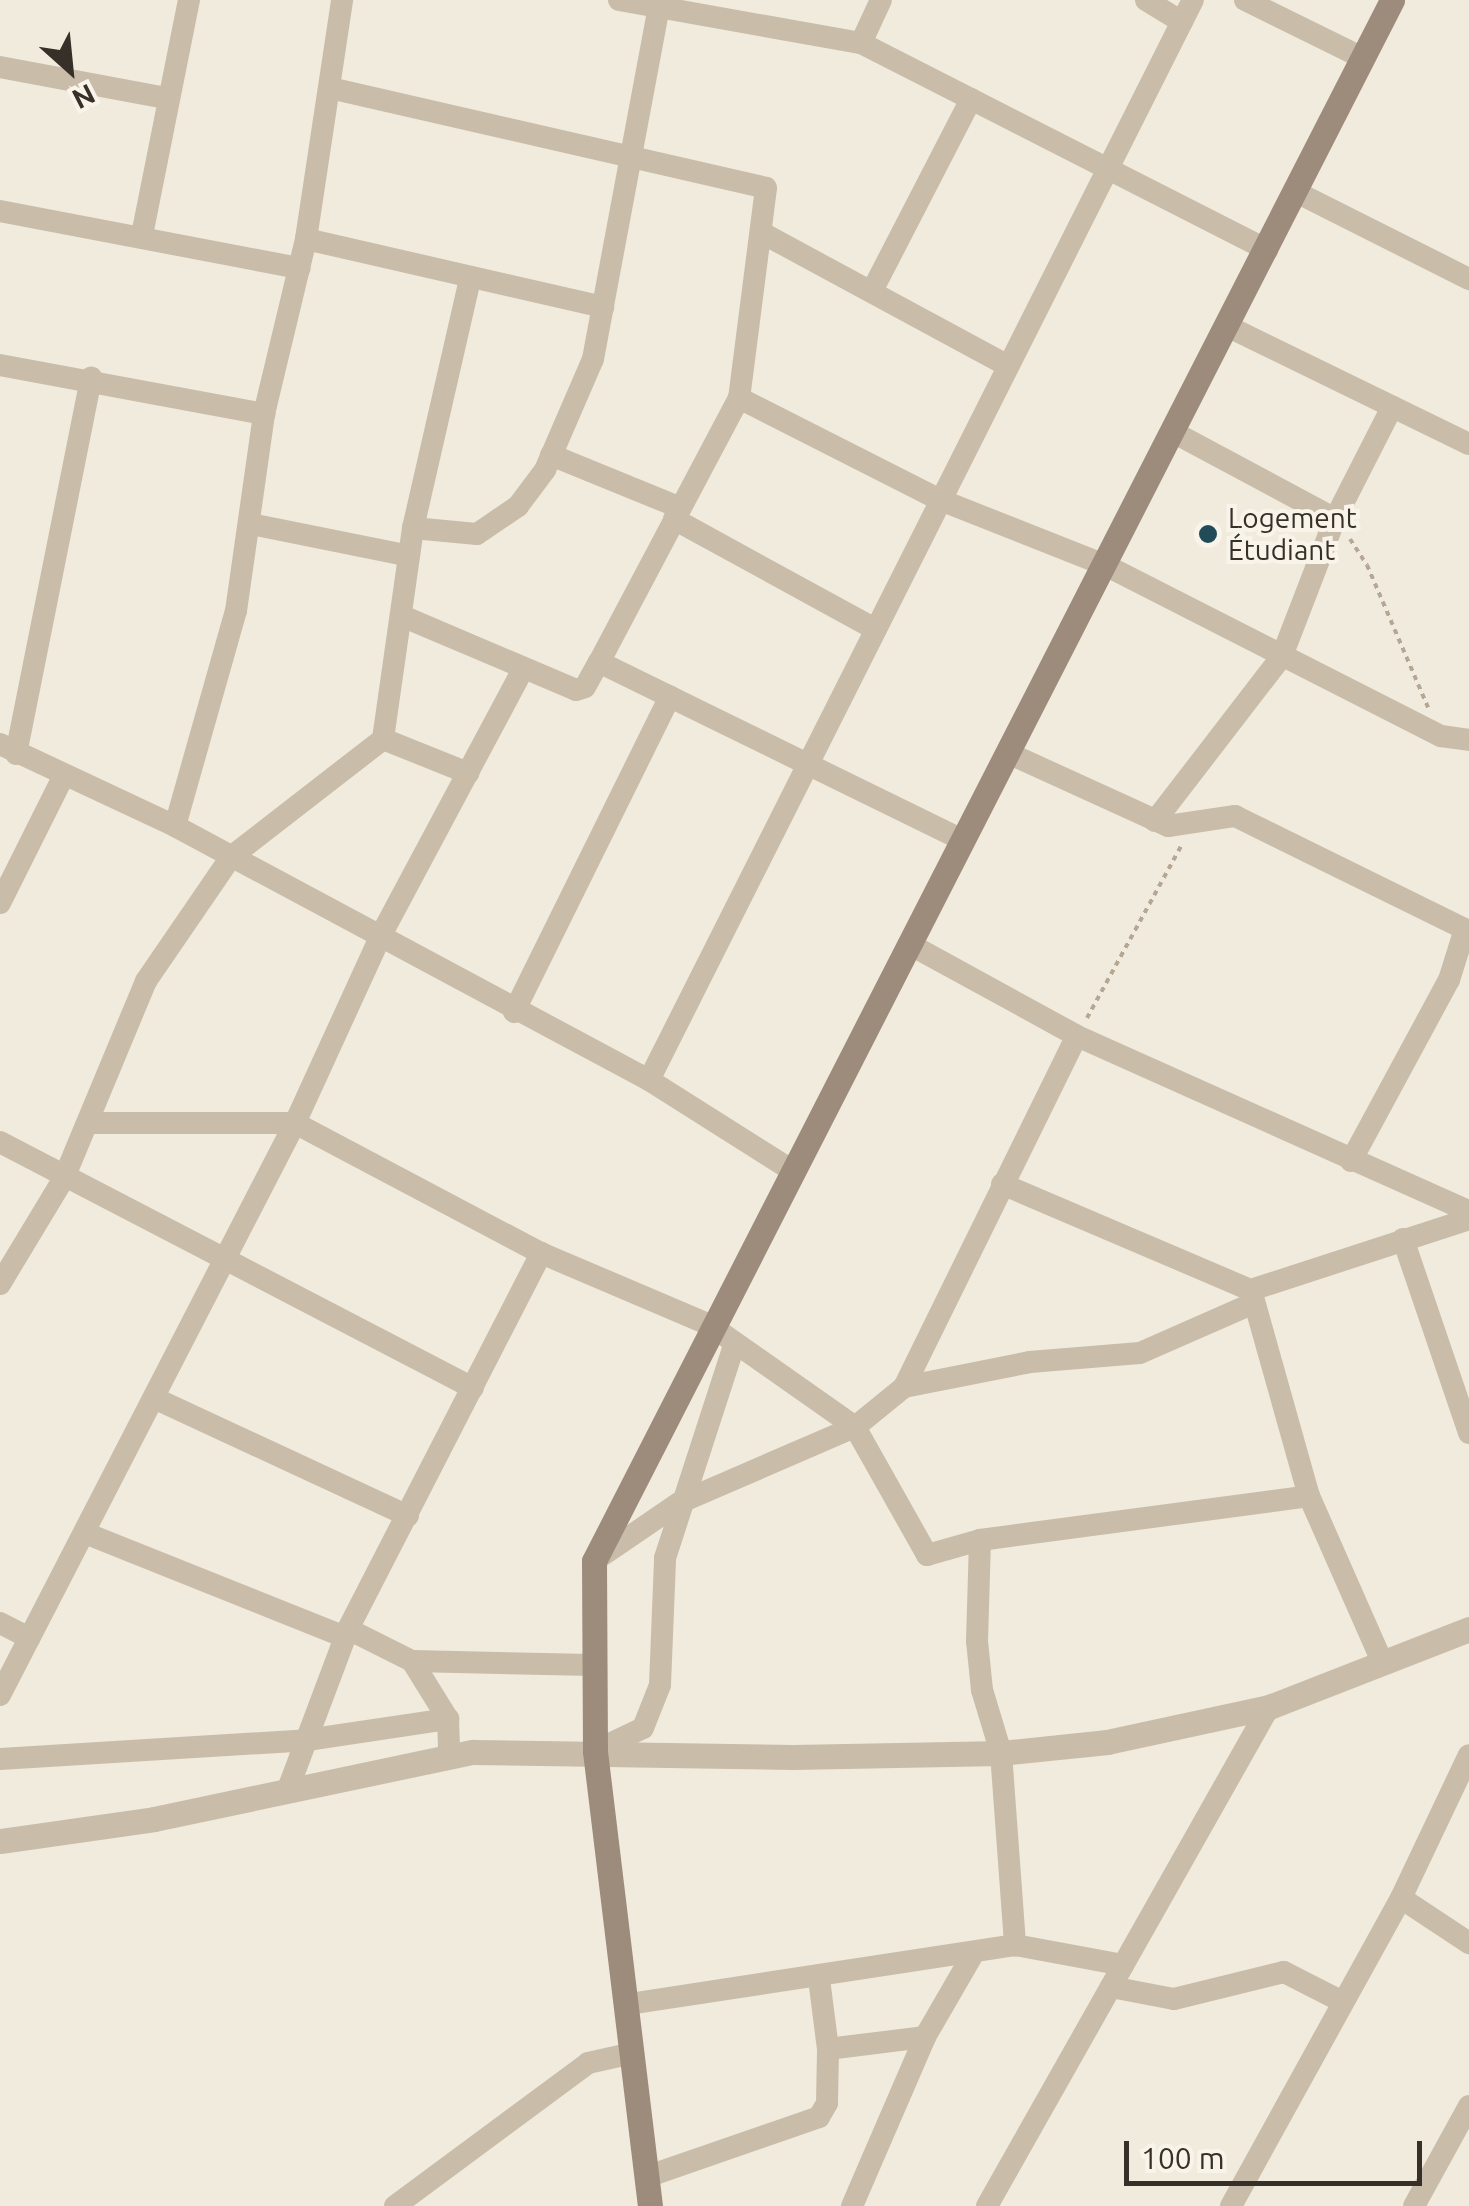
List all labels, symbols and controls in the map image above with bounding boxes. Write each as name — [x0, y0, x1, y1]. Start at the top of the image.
north arrow — [20, 20, 120, 120]
text: N — [68, 79, 100, 116]
place label: Logement Étudiant — [1228, 501, 1357, 567]
marker: Logement Étudiant — [1197, 523, 1219, 545]
scale bar — [1129, 2121, 1426, 2183]
text: 100 m — [1141, 2141, 1225, 2175]

